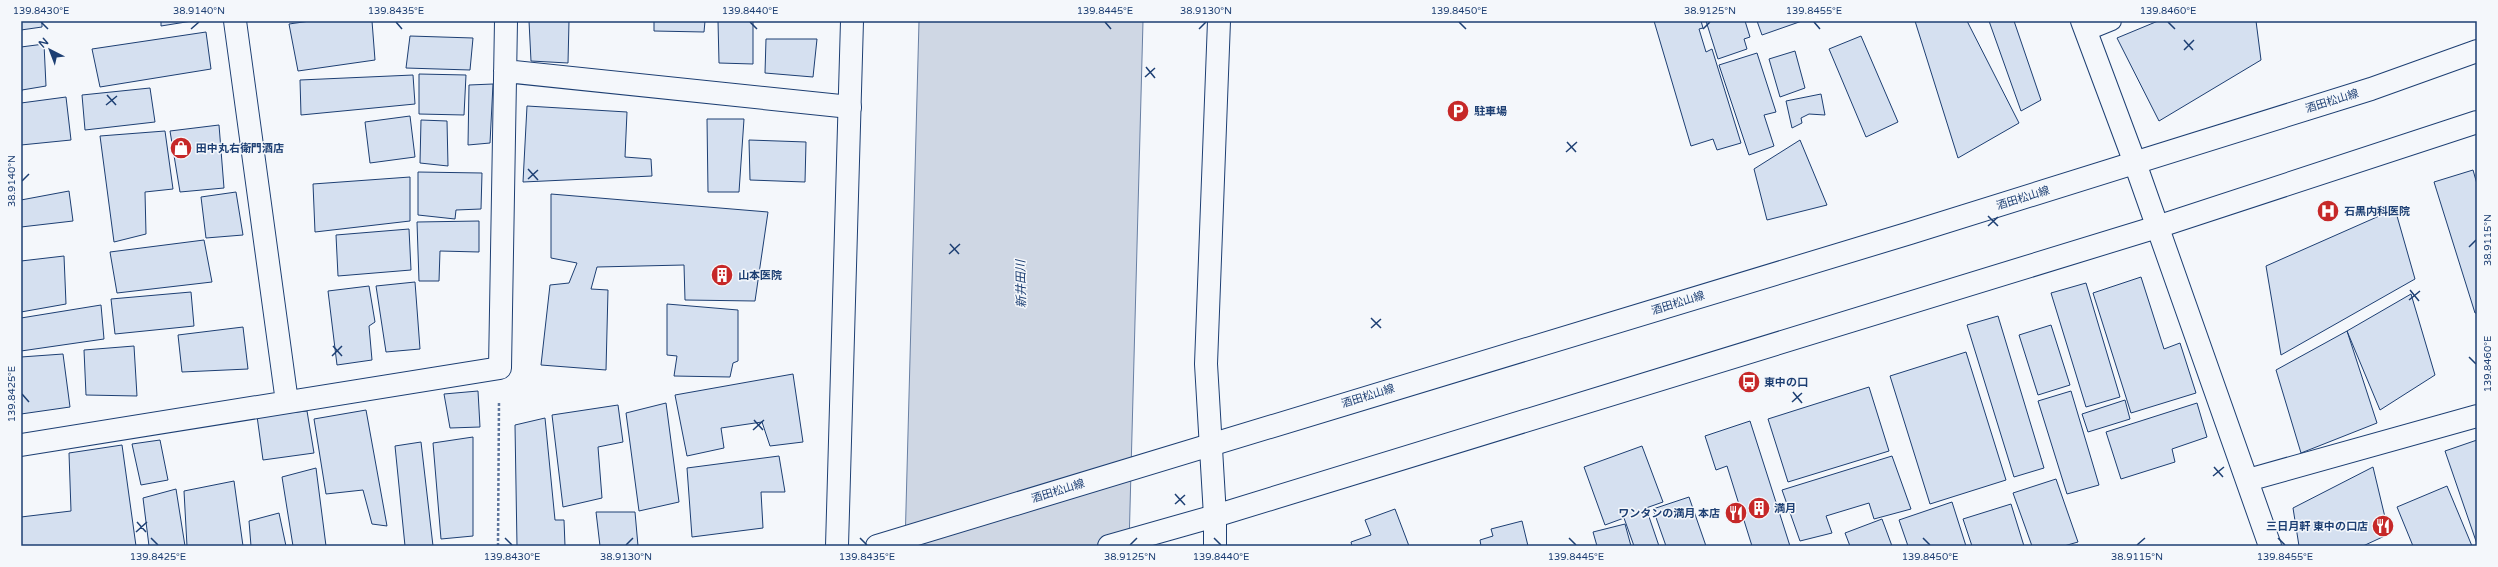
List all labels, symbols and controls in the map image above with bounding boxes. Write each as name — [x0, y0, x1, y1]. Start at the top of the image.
text: 139.8430°E — [13, 5, 69, 17]
text: 38.9140°N — [173, 5, 225, 17]
text: 139.8435°E — [368, 5, 424, 17]
text: 139.8440°E — [722, 5, 778, 17]
text: 139.8445°E — [1077, 5, 1133, 17]
text: 38.9130°N — [1180, 5, 1232, 17]
text: 139.8450°E — [1431, 5, 1487, 17]
text: 38.9125°N — [1684, 5, 1736, 17]
text: 139.8455°E — [1786, 5, 1842, 17]
text: 139.8460°E — [2140, 5, 2196, 17]
north arrow — [30, 30, 70, 70]
text: N — [36, 35, 51, 51]
street label: 酒田松山線 — [2304, 87, 2360, 115]
parking icon: 駐車場 — [1445, 98, 1471, 124]
place label: 駐車場 — [1474, 105, 1507, 118]
shop icon: 田中丸右衛門酒店 — [168, 135, 194, 161]
place label: 田中丸右衛門酒店 — [196, 142, 284, 155]
text: 38.9140°N — [6, 155, 18, 207]
street label: 酒田松山線 — [1995, 184, 2051, 212]
hospital icon: 石黒内科医院 — [2315, 198, 2341, 224]
place label: 石黒内科医院 — [2344, 205, 2410, 218]
text: 38.9115°N — [2482, 214, 2494, 266]
water label: 新井田川 — [1014, 258, 1028, 308]
building icon: 山本医院 — [709, 262, 735, 288]
place label: 山本医院 — [738, 269, 782, 282]
street label: 酒田松山線 — [1650, 289, 1706, 317]
text: 139.8460°E — [2482, 336, 2494, 392]
text: 139.8425°E — [6, 366, 18, 422]
bus stop icon: 東中の口 — [1736, 369, 1762, 395]
place label: 東中の口 — [1764, 376, 1808, 389]
street label: 酒田松山線 — [1340, 382, 1396, 410]
street label: 酒田松山線 — [1030, 477, 1086, 505]
building icon: 満月 — [1746, 495, 1772, 521]
restaurant icon: ワンタンの満月 本店 — [1723, 500, 1749, 526]
place label: 満月 — [1774, 502, 1796, 515]
place label: ワンタンの満月 本店 — [1618, 507, 1720, 520]
restaurant icon: 三日月軒 東中の口店 — [2370, 513, 2396, 539]
place label: 三日月軒 東中の口店 — [2266, 520, 2368, 533]
text: 139.8425°E — [130, 551, 186, 563]
text: 139.8430°E — [484, 551, 540, 563]
text: 38.9130°N — [600, 551, 652, 563]
text: 139.8435°E — [839, 551, 895, 563]
text: 38.9125°N — [1104, 551, 1156, 563]
text: 139.8440°E — [1193, 551, 1249, 563]
text: 139.8445°E — [1548, 551, 1604, 563]
text: 139.8450°E — [1902, 551, 1958, 563]
text: 38.9115°N — [2111, 551, 2163, 563]
text: 139.8455°E — [2257, 551, 2313, 563]

